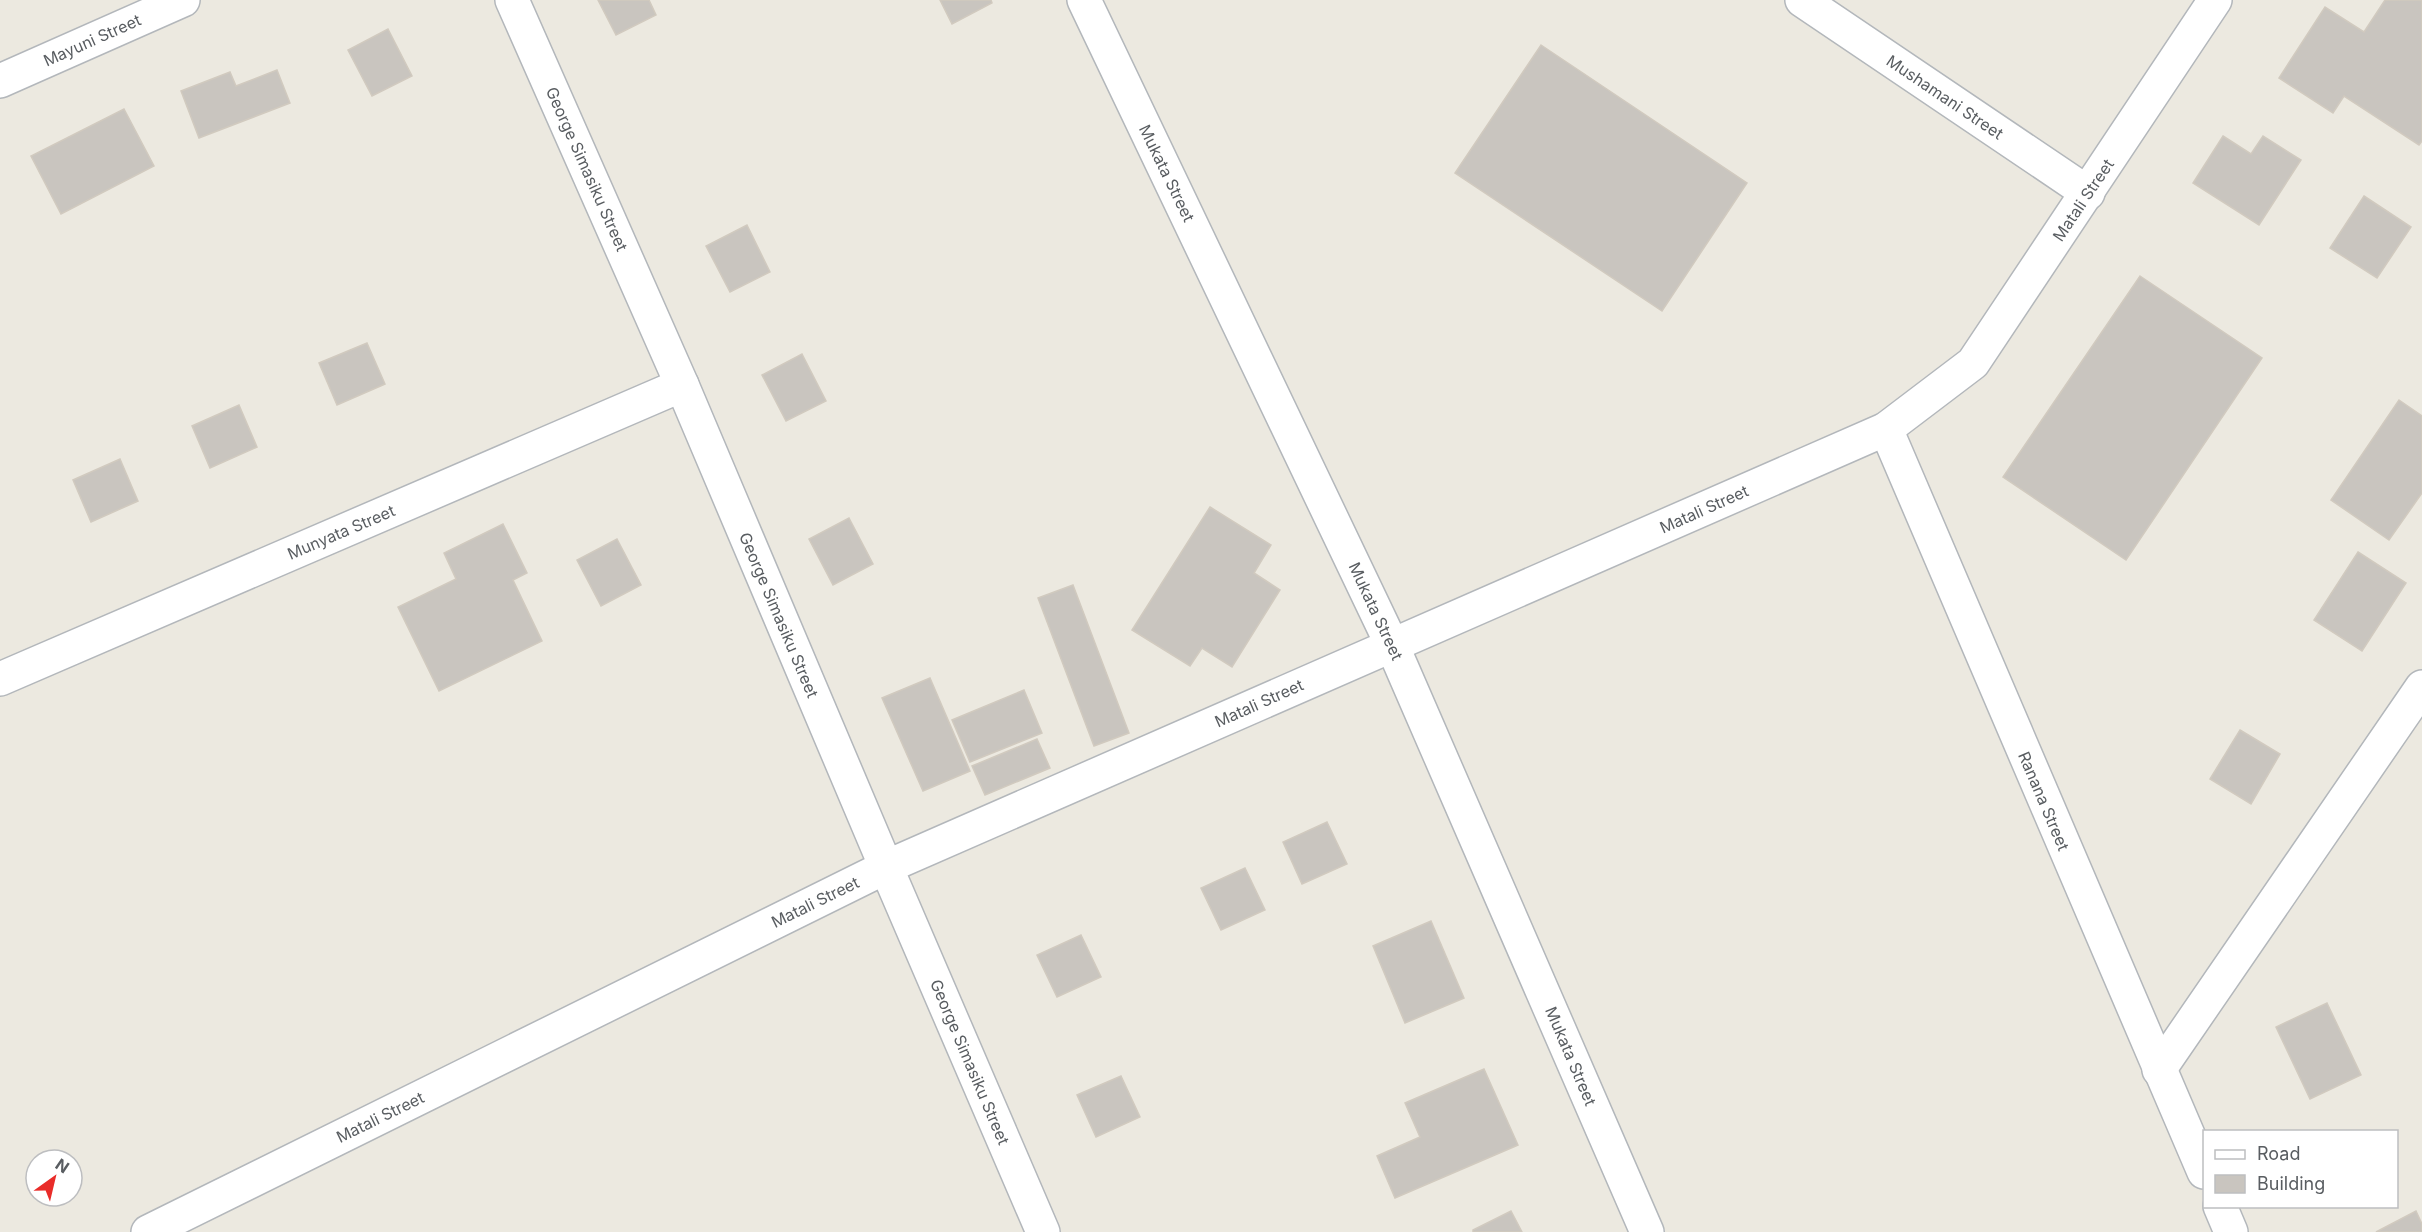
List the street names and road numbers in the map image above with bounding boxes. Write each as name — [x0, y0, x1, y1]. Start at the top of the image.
street label: Mayuni Street — [40, 10, 144, 70]
street label: Mushamani Street — [1883, 50, 2007, 144]
street label: George Simasiku Street — [542, 84, 632, 254]
street label: Mukata Street — [1135, 121, 1199, 225]
street label: Matali Street — [2048, 155, 2118, 245]
street label: Matali Street — [1656, 481, 1752, 537]
street label: Munyata Street — [284, 500, 398, 564]
street label: George Simasiku Street — [735, 529, 823, 701]
street label: Mukata Street — [1345, 559, 1407, 663]
street label: Matali Street — [1211, 675, 1307, 731]
street label: Ranana Street — [2014, 748, 2074, 854]
street label: Matali Street — [768, 872, 862, 932]
street label: George Simasiku Street — [926, 976, 1014, 1148]
street label: Mukata Street — [1541, 1003, 1601, 1109]
street label: Matali Street — [333, 1087, 427, 1147]

